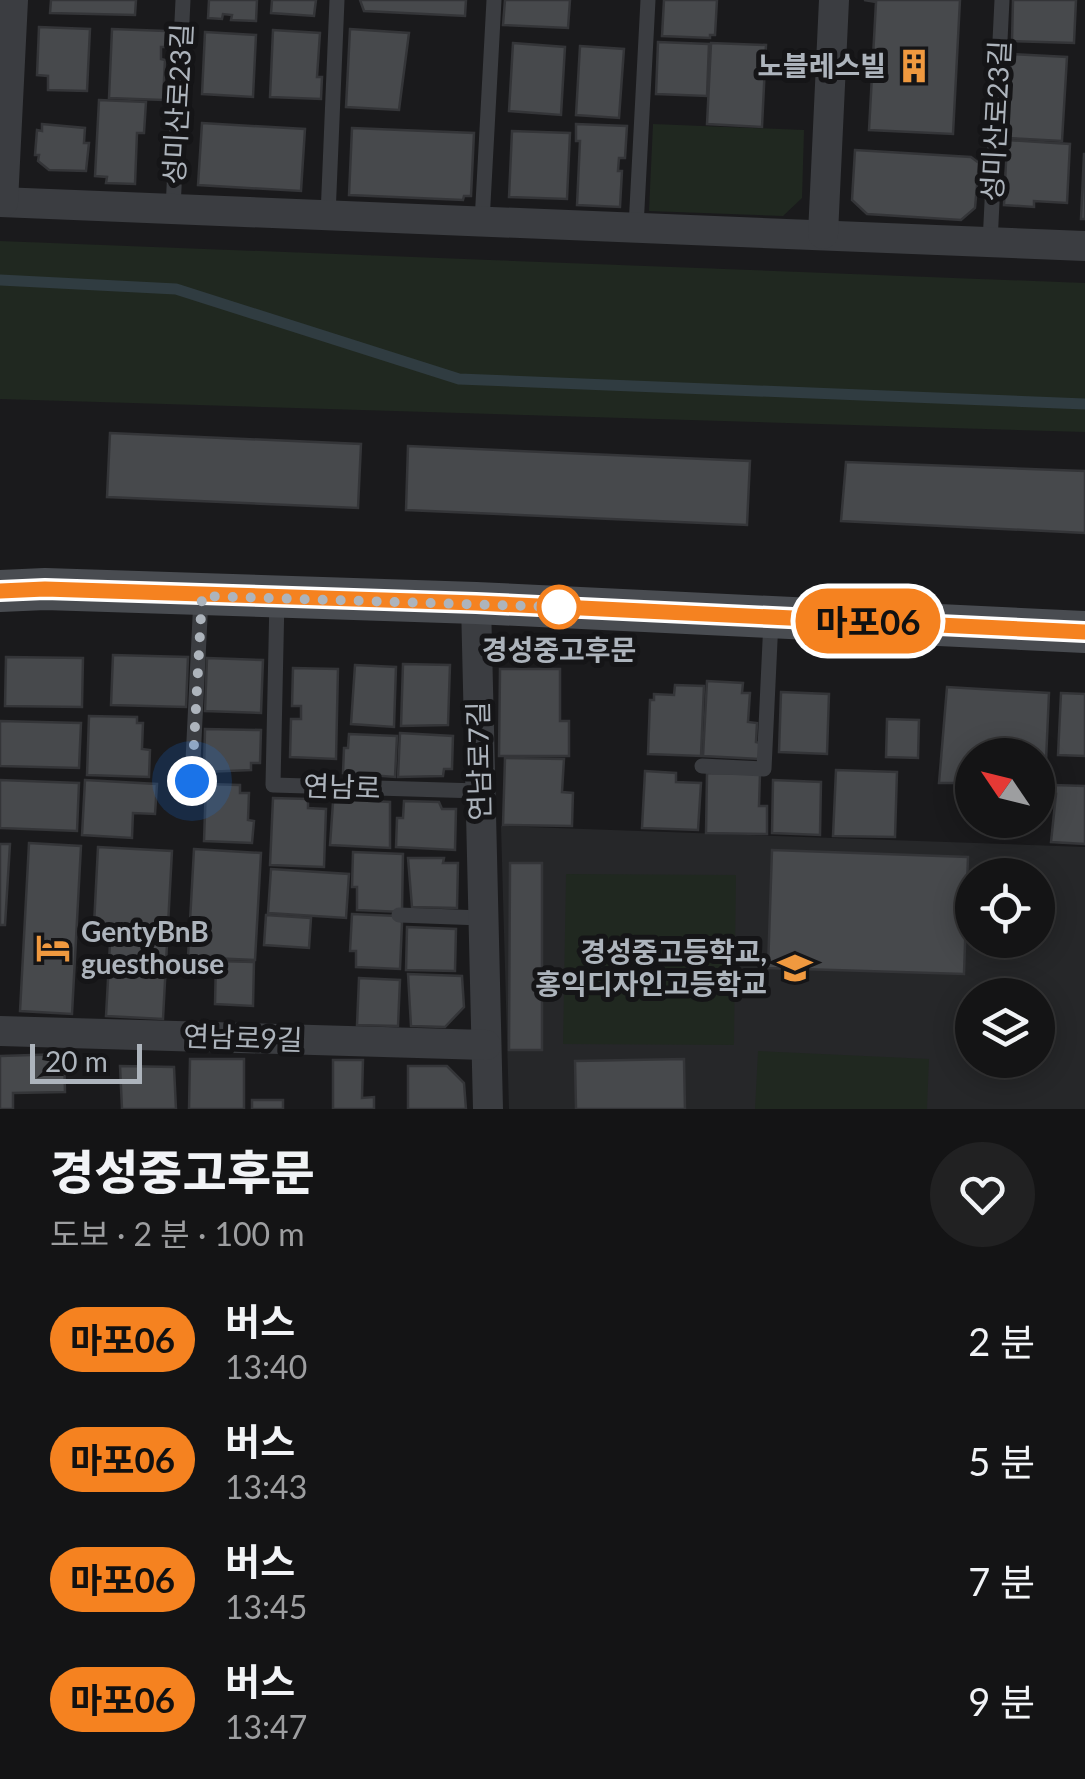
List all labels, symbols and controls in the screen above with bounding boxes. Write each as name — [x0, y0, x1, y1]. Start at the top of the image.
street label: 성미산로23길 — [156, 23, 198, 185]
street label: 성미산로23길 — [974, 40, 1016, 202]
building icon: 노블레스빌 — [895, 47, 933, 85]
place label: 노블레스빌 — [757, 48, 886, 82]
marker: 경성중고후문 — [538, 586, 580, 628]
line badge: 마포06 — [798, 588, 938, 654]
text: 마포06 — [816, 600, 921, 642]
place label: 경성중고후문 — [482, 632, 636, 666]
street label: 연남로7길 — [460, 701, 496, 821]
north arrow — [955, 738, 1055, 838]
map controls — [955, 738, 1055, 1078]
your location — [167, 756, 217, 806]
street label: 연남로 — [303, 768, 381, 804]
button: locate — [955, 858, 1055, 958]
place label: GentyBnB guesthouse — [81, 914, 224, 980]
hotel icon: GentyBnB guesthouse — [34, 929, 72, 967]
place label: 경성중고등학교, 홍익디자인고등학교 — [535, 934, 767, 1000]
school or university icon: 경성중고등학교, 홍익디자인고등학교 — [776, 949, 814, 987]
button: layers — [955, 978, 1055, 1078]
street label: 연남로9길 — [183, 1018, 303, 1056]
scale bar — [30, 1039, 142, 1084]
text: 20 m — [45, 1044, 108, 1078]
button: heart — [930, 1142, 1035, 1247]
text: 경성중고후문 — [50, 1143, 315, 1200]
text: 도보 · 2 분 · 100 m — [50, 1214, 305, 1253]
text: 버스 — [225, 1298, 295, 1344]
text: 마포06 — [70, 1318, 175, 1360]
text: 2 분 — [968, 1318, 1035, 1364]
text: 13:40 — [225, 1347, 307, 1386]
text: 버스 — [225, 1418, 295, 1464]
text: 마포06 — [70, 1438, 175, 1480]
text: 5 분 — [968, 1438, 1035, 1484]
text: 13:43 — [225, 1467, 307, 1506]
text: 버스 — [225, 1538, 295, 1584]
text: 마포06 — [70, 1558, 175, 1600]
text: 7 분 — [968, 1558, 1035, 1604]
text: 13:45 — [225, 1587, 307, 1626]
text: 버스 — [225, 1658, 295, 1704]
text: 마포06 — [70, 1678, 175, 1720]
text: 9 분 — [968, 1678, 1035, 1724]
text: 13:47 — [225, 1707, 307, 1746]

